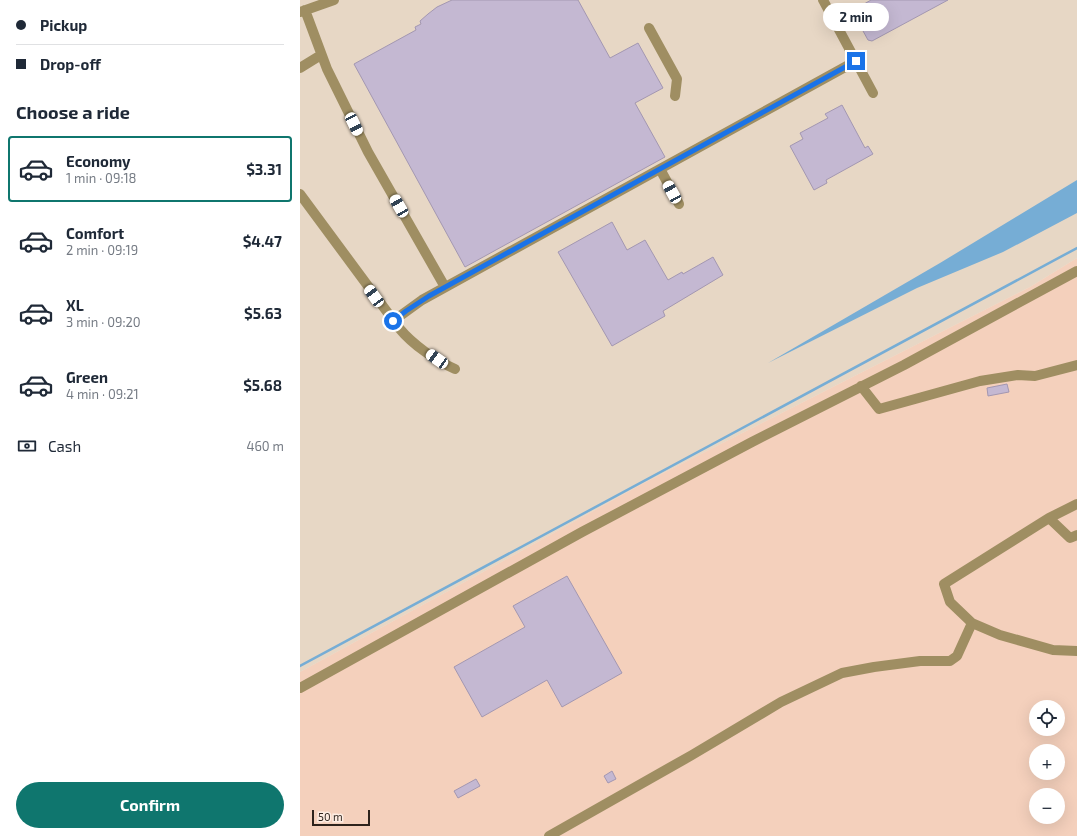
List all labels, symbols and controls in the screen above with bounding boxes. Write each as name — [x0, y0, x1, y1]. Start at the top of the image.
callout: 2 min — [823, 3, 889, 31]
text: 2 min — [839, 9, 873, 25]
text: Pickup — [40, 16, 87, 34]
route end — [847, 52, 865, 70]
text: Drop-off — [40, 55, 101, 73]
text: Choose a ride — [16, 101, 130, 123]
car — [343, 111, 365, 137]
icon: car — [18, 151, 54, 187]
text: Economy — [66, 152, 131, 170]
text: $3.31 — [246, 160, 282, 178]
text: 1 min · 09:18 — [66, 170, 137, 186]
car — [661, 179, 683, 205]
car — [388, 193, 410, 219]
icon: car — [18, 223, 54, 259]
text: Comfort — [66, 224, 124, 242]
text: $4.47 — [243, 232, 282, 250]
text: 2 min · 09:19 — [66, 242, 138, 258]
car — [362, 283, 386, 309]
icon: car — [18, 295, 54, 331]
text: XL — [66, 296, 84, 314]
text: $5.63 — [244, 304, 282, 322]
route start — [384, 312, 402, 330]
text: 3 min · 09:20 — [66, 314, 141, 330]
car — [424, 347, 450, 371]
icon: car — [18, 367, 54, 403]
text: Green — [66, 368, 108, 386]
text: $5.68 — [243, 376, 282, 394]
text: 4 min · 09:21 — [66, 386, 139, 402]
icon: cash — [16, 435, 38, 457]
text: Cash — [48, 437, 81, 455]
text: 460 m — [246, 438, 284, 454]
map controls — [1029, 700, 1065, 824]
button: locate — [1029, 700, 1065, 736]
button: + — [1029, 744, 1065, 780]
button: Confirm — [16, 782, 284, 828]
button: − — [1029, 788, 1065, 824]
scale bar — [312, 808, 370, 827]
text: 50 m — [318, 810, 343, 823]

